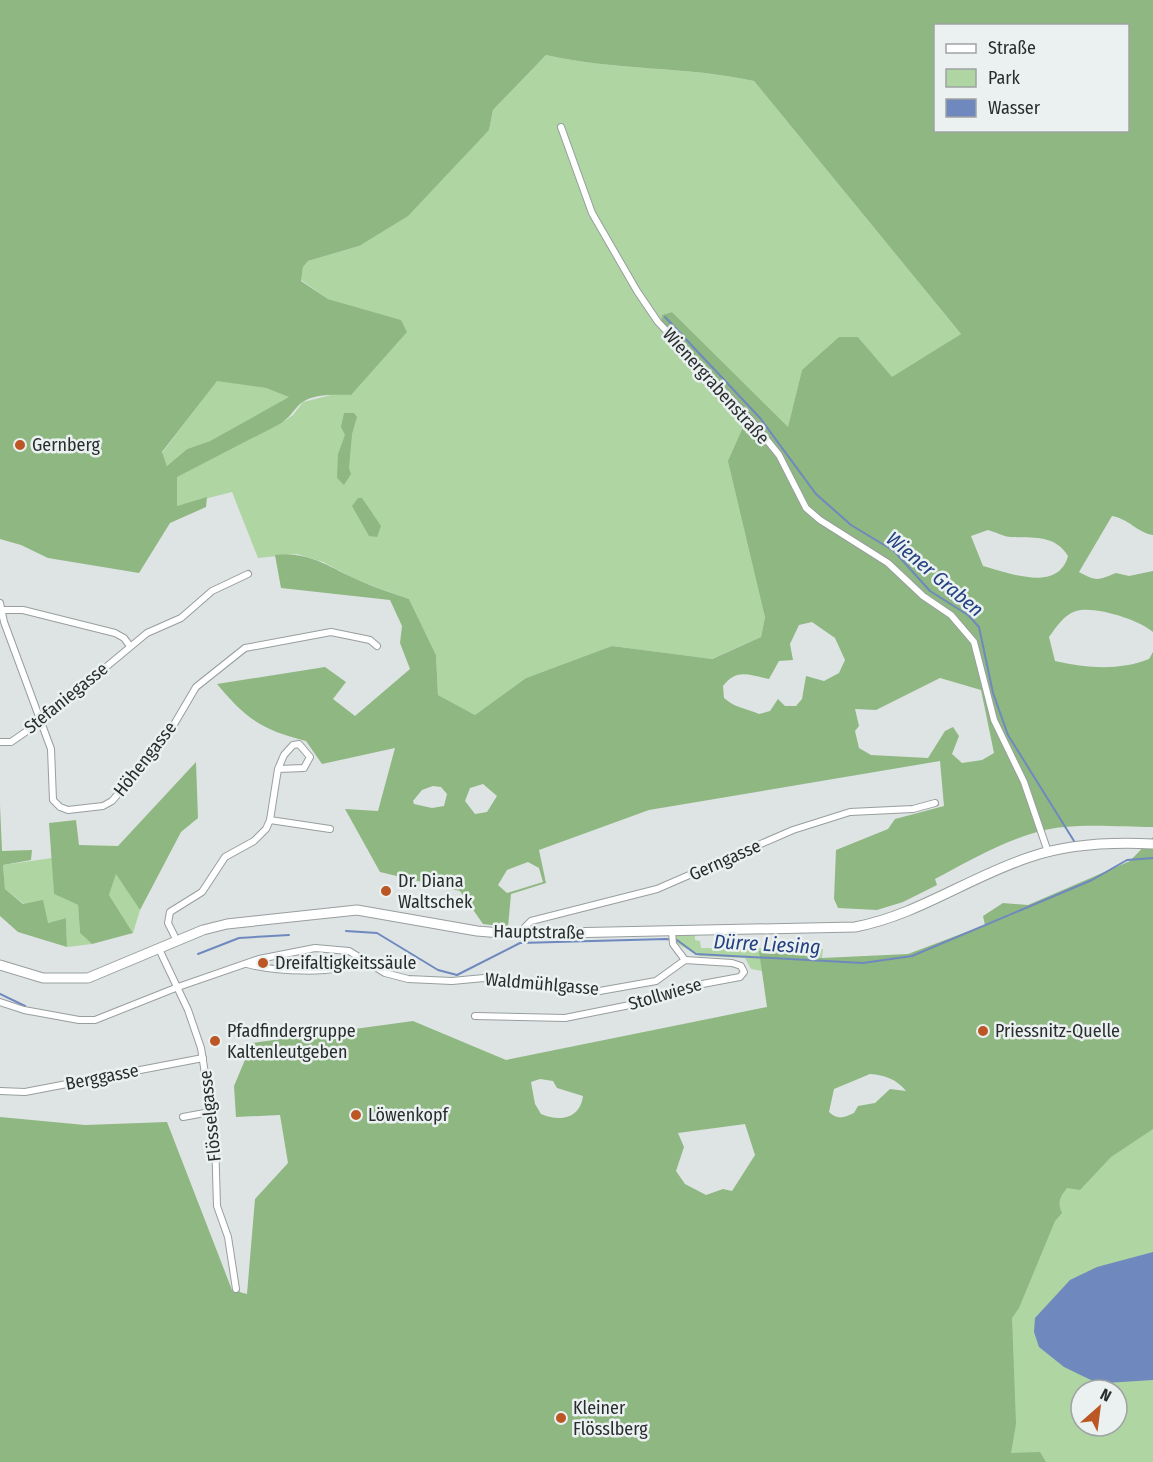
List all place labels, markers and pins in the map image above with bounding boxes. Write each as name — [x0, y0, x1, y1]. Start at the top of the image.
place label: Gernberg — [32, 434, 100, 456]
marker: Gernberg — [13, 438, 27, 452]
place label: Dr. Diana Waltschek — [398, 870, 473, 913]
marker: Dr. Diana Waltschek — [379, 884, 393, 898]
place label: Dreifaltigkeitssäule — [275, 952, 417, 974]
marker: Dreifaltigkeitssäule — [256, 956, 270, 970]
place label: Pfadfindergruppe Kaltenleutgeben — [227, 1020, 356, 1063]
place label: Priessnitz-Quelle — [995, 1020, 1120, 1042]
marker: Priessnitz-Quelle — [976, 1024, 990, 1038]
marker: Pfadfindergruppe Kaltenleutgeben — [208, 1034, 222, 1048]
place label: Löwenkopf — [368, 1104, 449, 1126]
marker: Löwenkopf — [349, 1108, 363, 1122]
place label: Kleiner Flösslberg — [573, 1397, 648, 1440]
marker: Kleiner Flösslberg — [554, 1411, 568, 1425]

